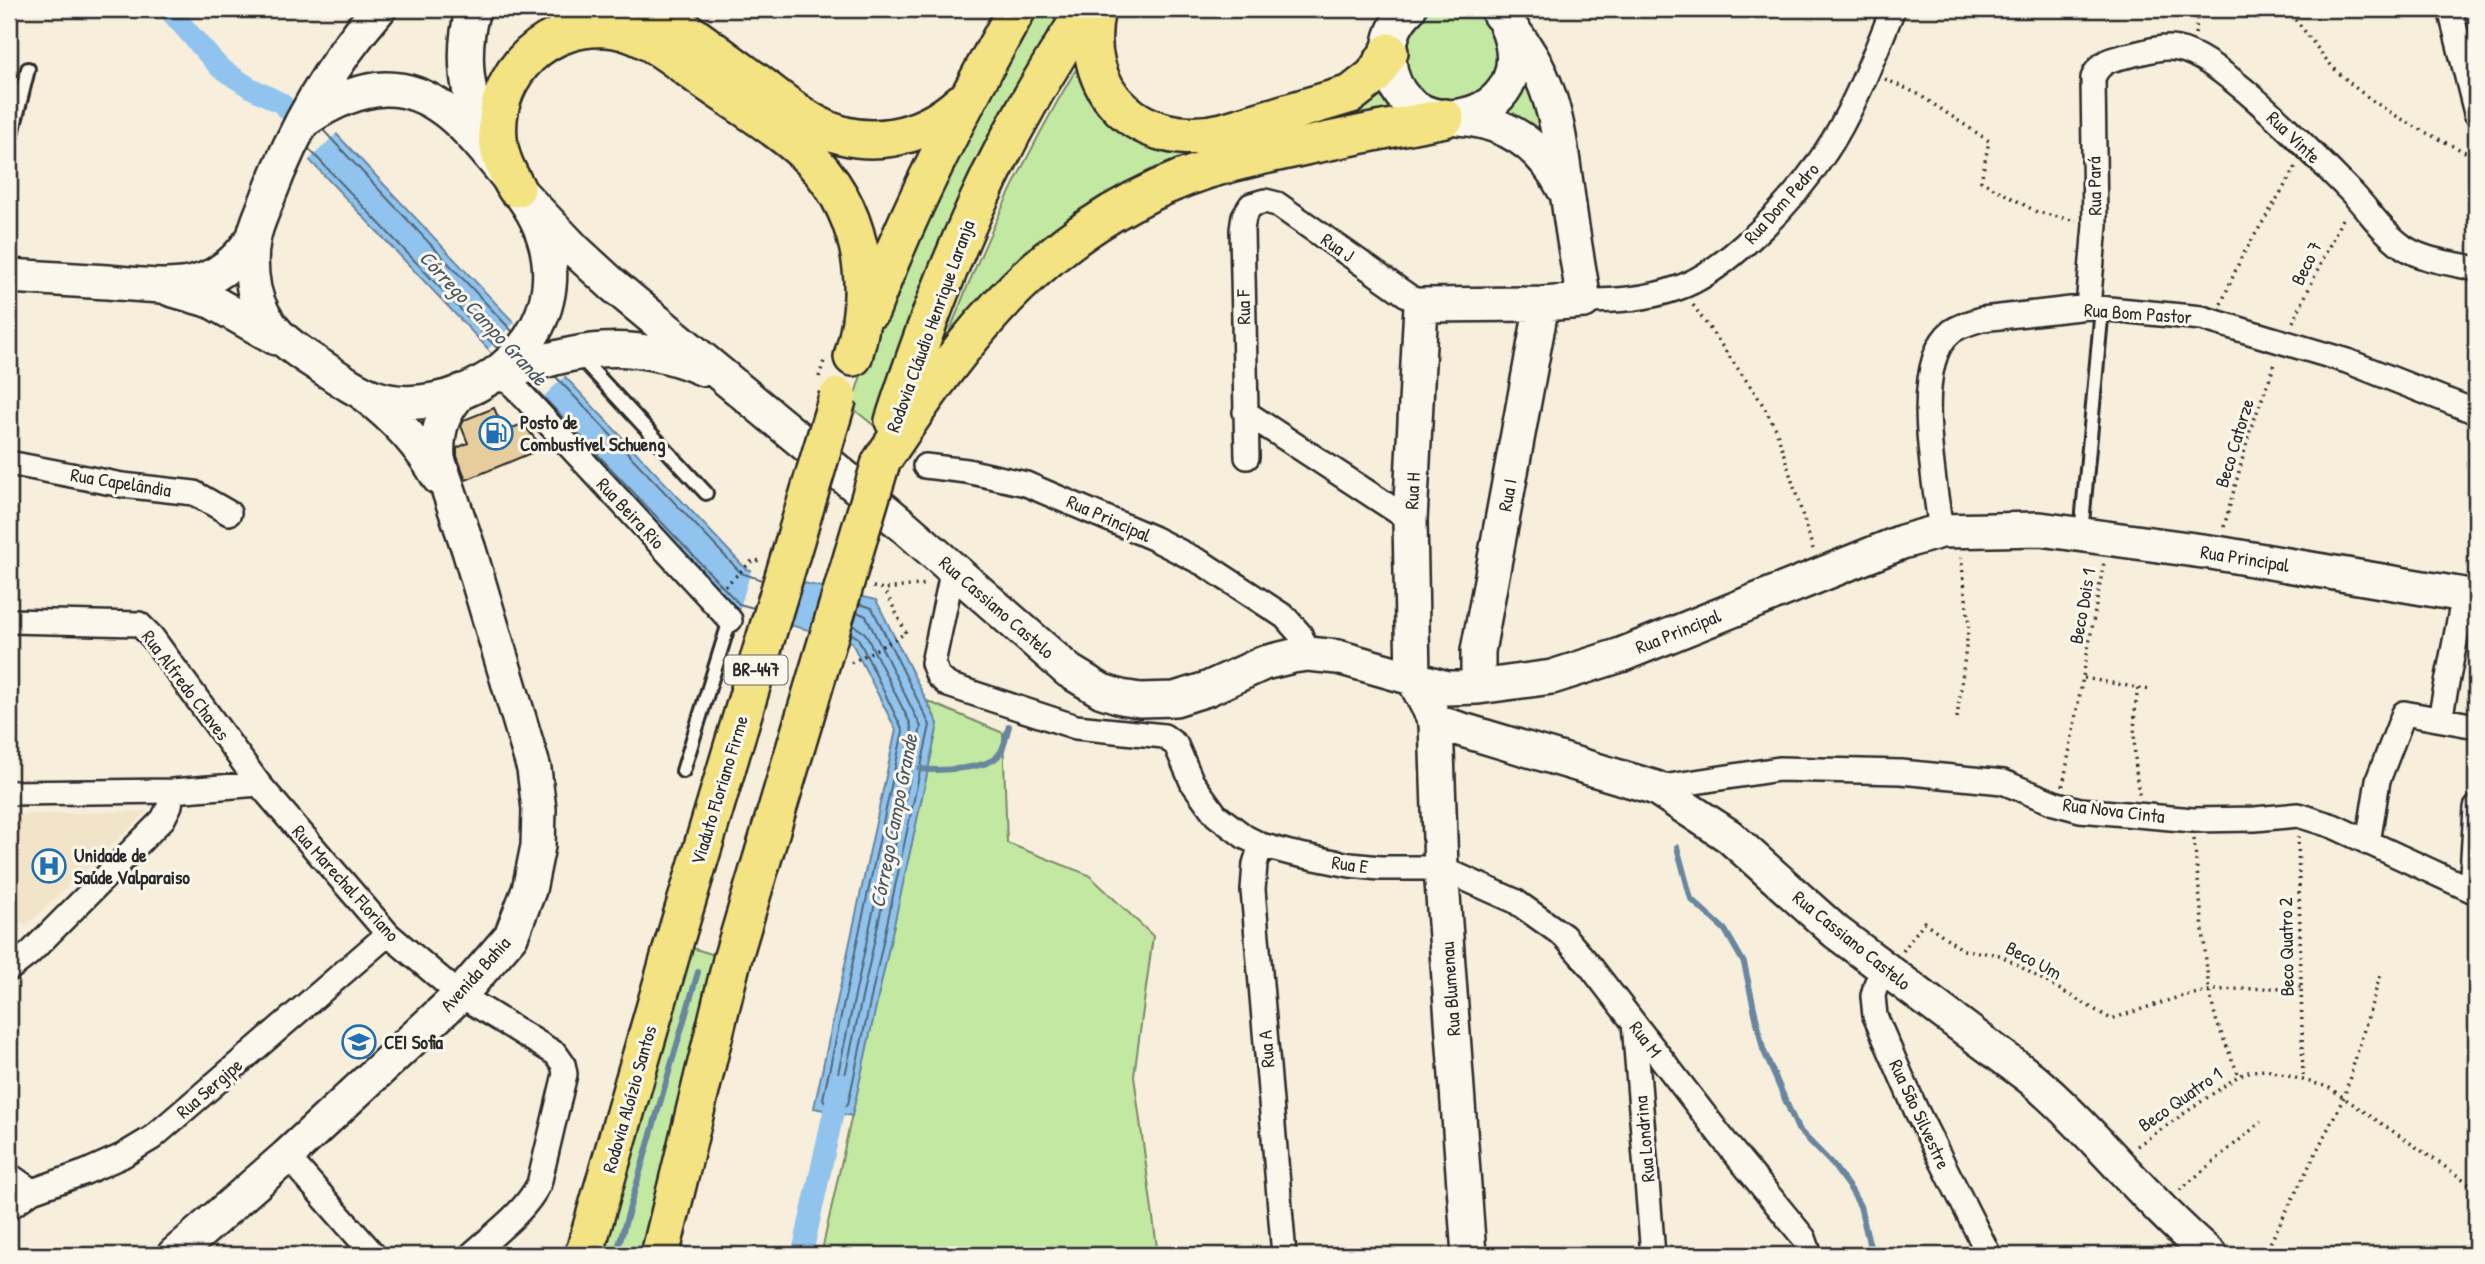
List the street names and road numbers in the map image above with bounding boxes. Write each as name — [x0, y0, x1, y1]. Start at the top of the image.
street label: Rua Vinte — [2261, 105, 2327, 169]
street label: Rua Dom Pedro — [1738, 156, 1825, 249]
street label: Rua Pará — [2080, 156, 2108, 216]
street label: Rodovia Cláudio Henrique Laranja — [879, 216, 981, 436]
street label: Rua J — [1316, 226, 1360, 268]
street label: Beco 7 — [2284, 237, 2328, 289]
street label: Rua F — [1230, 288, 1256, 325]
street label: Rua Bom Pastor — [2083, 296, 2193, 330]
street label: Beco Catorze — [2208, 395, 2260, 491]
street label: Rua Capelândia — [69, 461, 174, 503]
street label: Rua Beira Rio — [591, 472, 671, 555]
street label: Rua H — [1398, 472, 1426, 510]
street label: Rua I — [1491, 477, 1523, 513]
street label: Rua Principal — [1063, 488, 1156, 548]
street label: Rua Principal — [2199, 538, 2292, 578]
street label: Rua Cassiano Castelo — [934, 550, 1060, 665]
street label: Beco Dois 1 — [2063, 566, 2101, 646]
street label: Rua Principal — [1632, 602, 1725, 660]
street label: Rua Alfredo Chaves — [136, 625, 236, 745]
road number: BR-447 — [724, 656, 788, 684]
street label: Viaduto Floriano Firme — [684, 712, 754, 868]
street label: Rua Nova Cinta — [2062, 791, 2167, 829]
street label: Rua Marechal Floriano — [286, 819, 406, 947]
street label: Rua E — [1330, 849, 1370, 879]
street label: Rua Cassiano Castelo — [1788, 884, 1917, 996]
street label: Beco Quatro 2 — [2272, 897, 2300, 997]
street label: Avenida Bahia — [434, 930, 516, 1017]
street label: Beco Um — [2001, 934, 2067, 986]
street label: Rua Blumenau — [1434, 941, 1466, 1037]
street label: Rua M — [1624, 1015, 1668, 1063]
street label: Rodovia Aloízio Santos — [596, 1022, 662, 1176]
street label: Rua A — [1251, 1029, 1281, 1069]
street label: Rua Sergipe — [170, 1052, 248, 1124]
street label: Rua São Silvestre — [1883, 1055, 1957, 1173]
street label: Beco Quatro 1 — [2133, 1061, 2227, 1137]
street label: Rua Londrina — [1627, 1094, 1661, 1183]

